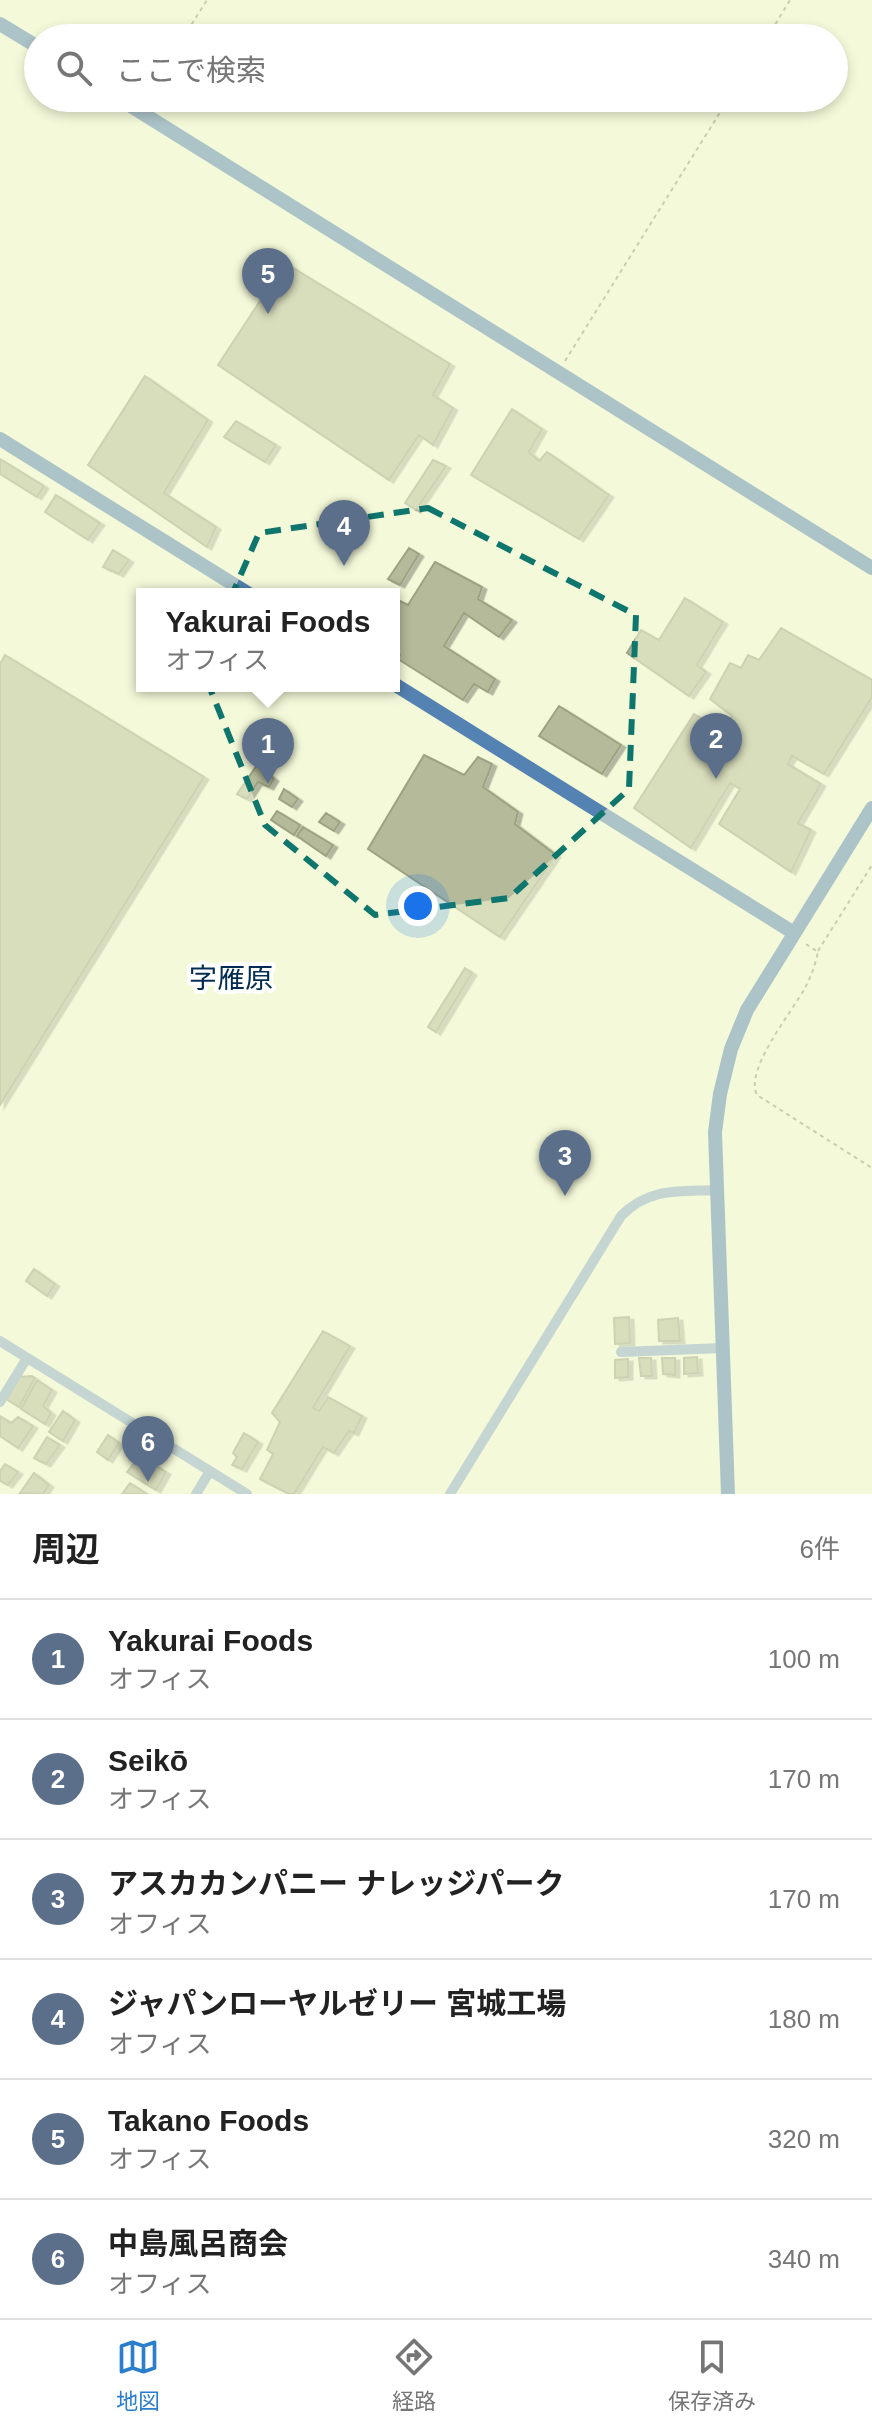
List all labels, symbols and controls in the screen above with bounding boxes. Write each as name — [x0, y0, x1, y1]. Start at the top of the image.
search box — [24, 24, 848, 112]
icon: search — [52, 46, 96, 90]
text: ここで検索 — [116, 54, 266, 87]
pin: 5 — [242, 248, 294, 314]
pin: 4 — [318, 500, 370, 566]
popup — [136, 588, 400, 692]
text: Yakurai Foods — [165, 605, 371, 638]
text: オフィス — [165, 645, 269, 675]
pin: 2 — [690, 713, 742, 779]
pin: 1 — [242, 718, 294, 784]
your location — [398, 886, 438, 926]
district label: 字雁原 — [189, 963, 273, 994]
pin: 3 — [539, 1130, 591, 1196]
pin: 6 — [122, 1416, 174, 1482]
text: 周辺 — [32, 1530, 100, 1568]
text: 6件 — [800, 1534, 840, 1564]
text: Yakurai Foods — [108, 1624, 313, 1657]
text: 1 — [51, 1644, 65, 1674]
text: 100 m — [768, 1644, 840, 1674]
text: オフィス — [108, 1664, 211, 1694]
text: Seikō — [108, 1744, 188, 1777]
text: 2 — [51, 1764, 65, 1794]
text: 170 m — [768, 1764, 840, 1794]
text: オフィス — [108, 1784, 211, 1814]
text: アスカカンパニー ナレッジパーク — [108, 1867, 565, 1900]
text: 3 — [51, 1884, 65, 1914]
text: 170 m — [768, 1884, 840, 1914]
text: オフィス — [108, 1909, 211, 1939]
text: ジャパンローヤルゼリー 宮城工場 — [108, 1987, 566, 2020]
text: 4 — [51, 2004, 65, 2034]
text: 180 m — [768, 2004, 840, 2034]
text: オフィス — [108, 2029, 211, 2059]
text: Takano Foods — [108, 2104, 309, 2137]
text: 5 — [51, 2124, 65, 2154]
text: 320 m — [768, 2124, 840, 2154]
text: オフィス — [108, 2144, 211, 2174]
text: 中島風呂商会 — [108, 2227, 288, 2260]
text: 6 — [51, 2244, 65, 2274]
text: 340 m — [768, 2244, 840, 2274]
text: オフィス — [108, 2269, 211, 2299]
tab: 地図 — [116, 2335, 160, 2415]
tab: 経路 — [392, 2335, 436, 2415]
tab: 保存済み — [668, 2335, 756, 2415]

